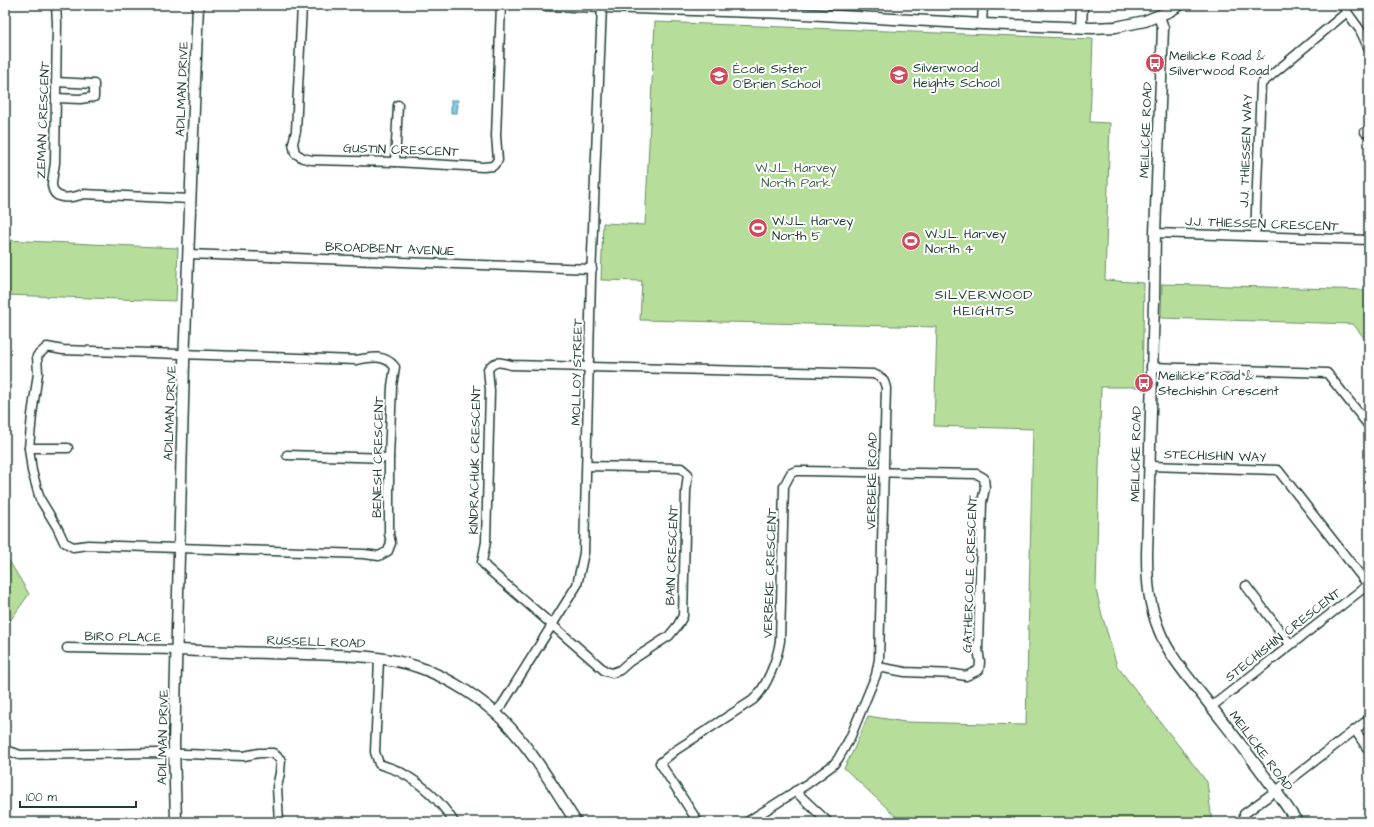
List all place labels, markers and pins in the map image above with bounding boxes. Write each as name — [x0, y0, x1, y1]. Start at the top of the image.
place label: Meilicke Road & Silverwood Road — [1169, 47, 1270, 80]
bus stop icon: Meilicke Road & Silverwood Road — [1144, 52, 1166, 74]
place label: Silverwood Heights School — [913, 59, 1000, 93]
place label: École Sister O'Brien School — [733, 60, 821, 93]
school or university icon: Silverwood Heights School — [888, 64, 910, 86]
school or university icon: École Sister O'Brien School — [708, 65, 730, 87]
place label: W.J.L. Harvey North 5 — [772, 212, 853, 245]
sports icon: W.J.L. Harvey North 5 — [747, 217, 769, 239]
place label: W.J.L. Harvey North 4 — [925, 225, 1006, 258]
sports icon: W.J.L. Harvey North 4 — [900, 230, 922, 252]
place label: Meilicke Road & Stechishin Crescent — [1158, 367, 1280, 400]
bus stop icon: Meilicke Road & Stechishin Crescent — [1133, 372, 1155, 394]

